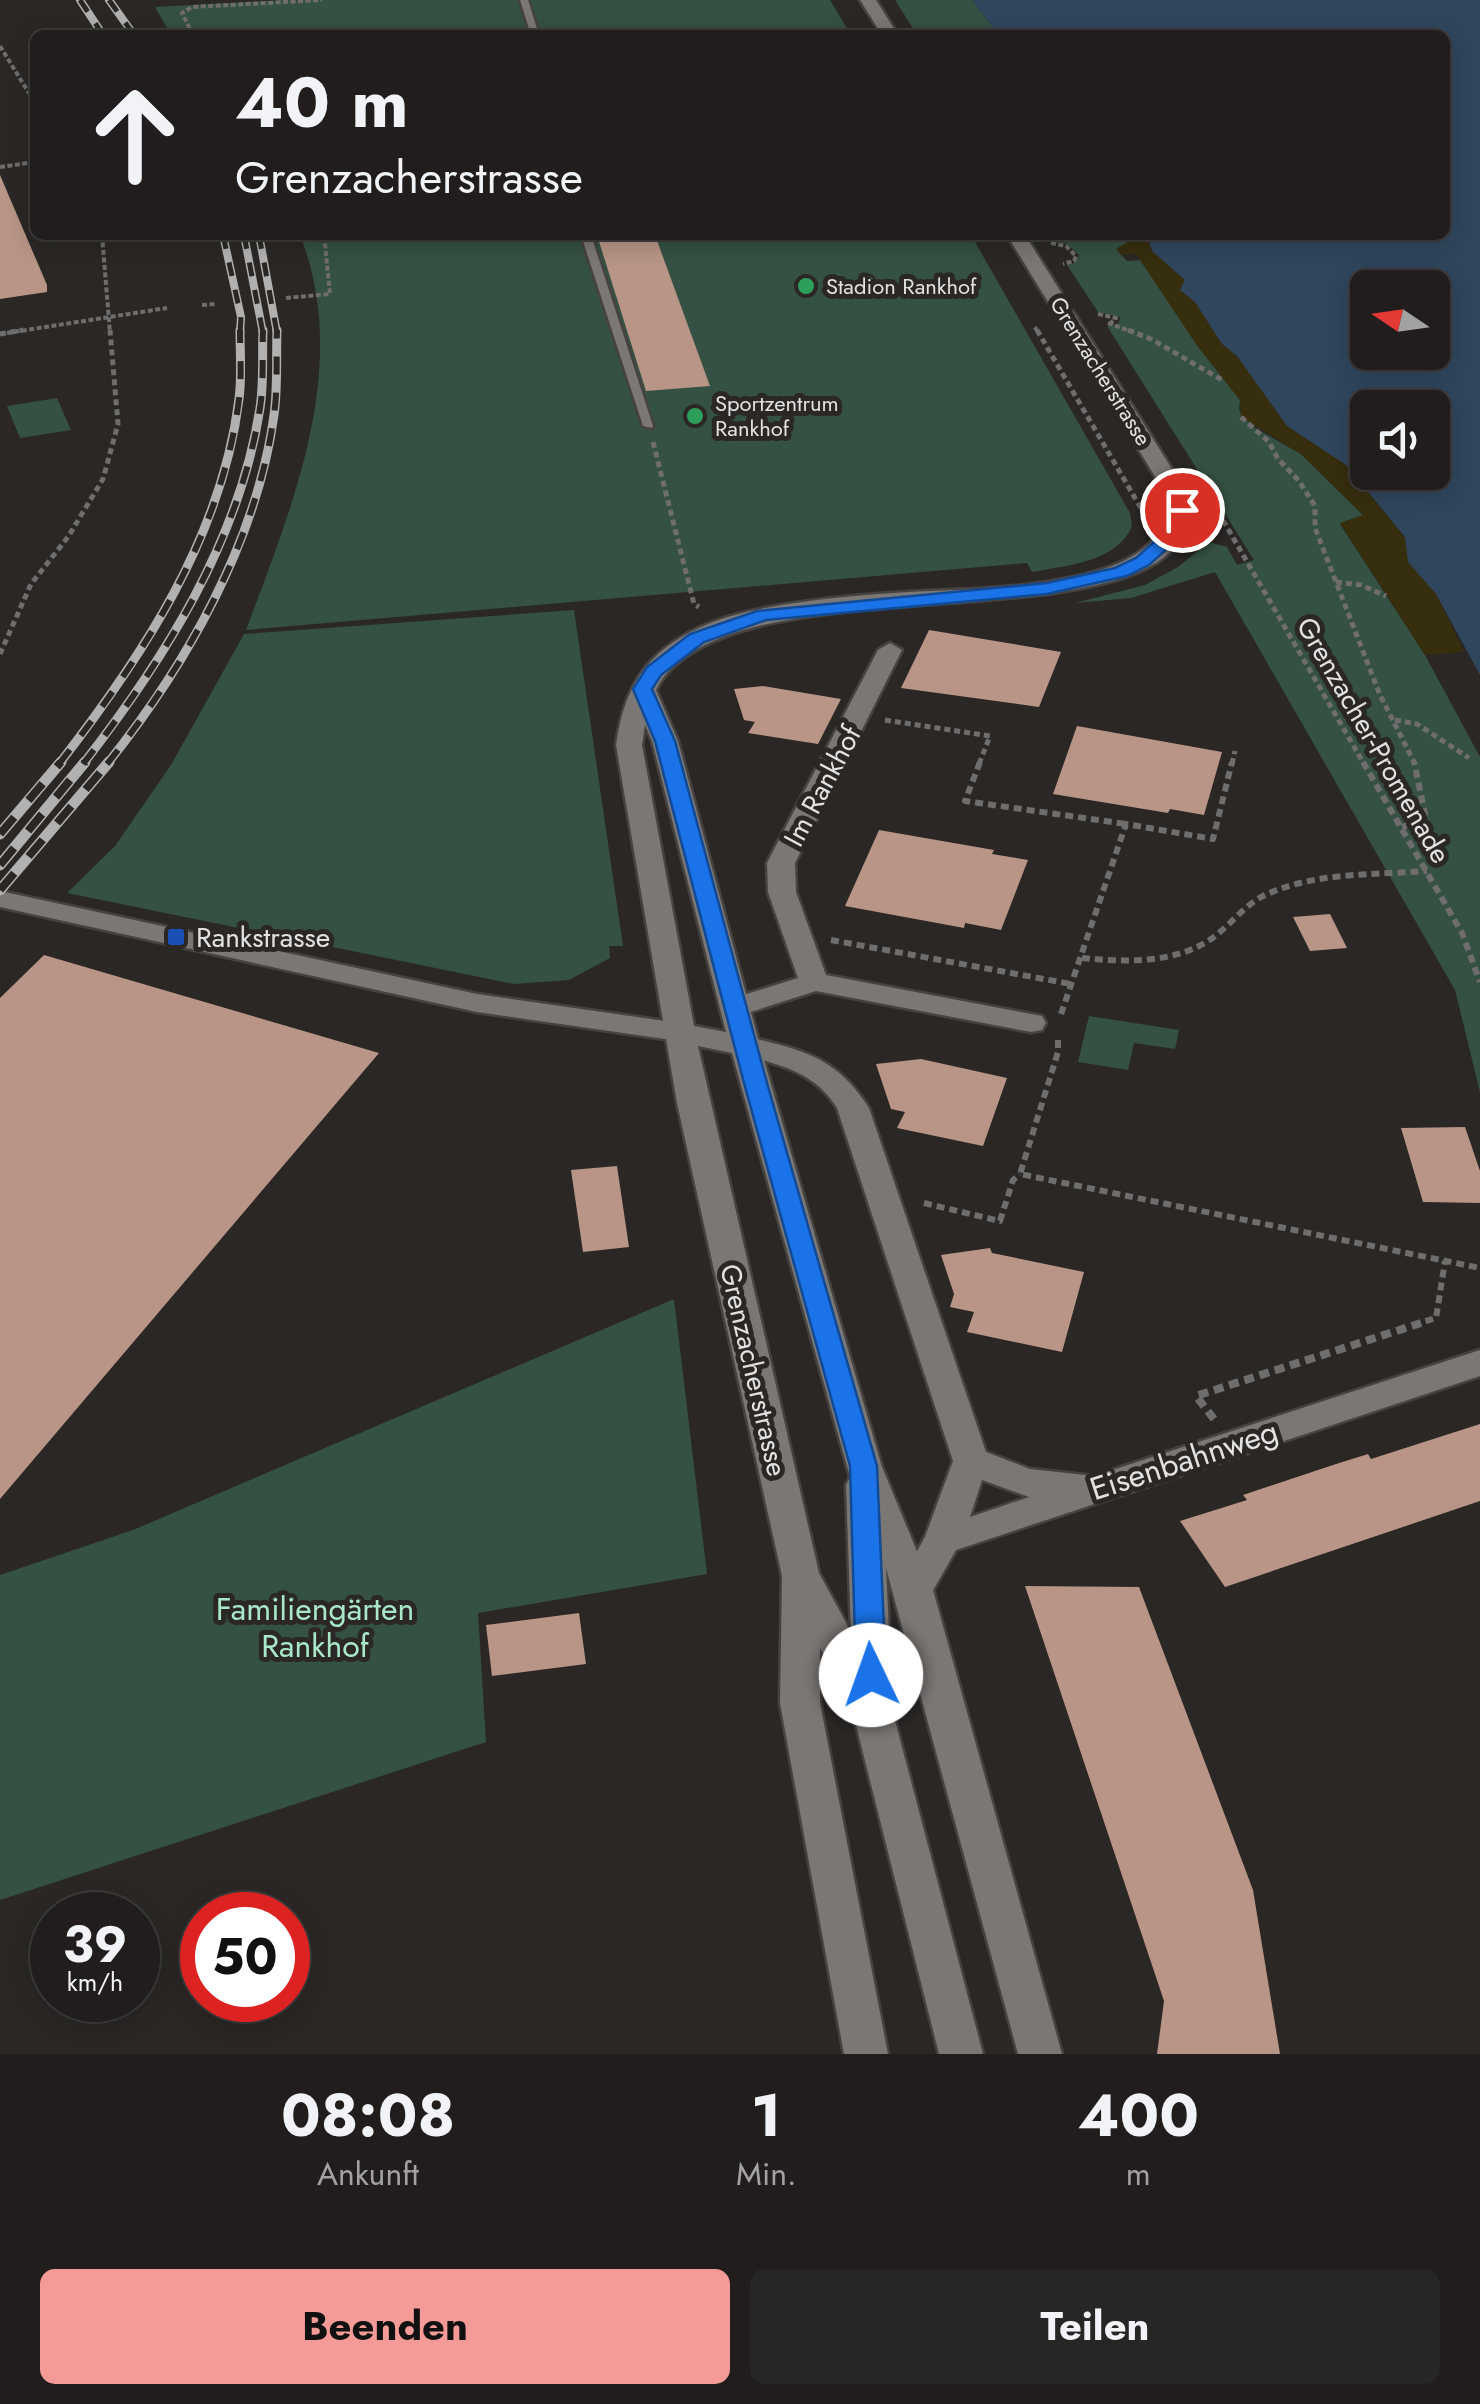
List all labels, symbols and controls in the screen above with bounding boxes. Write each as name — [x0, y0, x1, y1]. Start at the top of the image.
text: 40 m — [235, 52, 409, 153]
icon: ahead — [70, 70, 200, 200]
text: Grenzacherstrasse — [235, 145, 583, 210]
place label: Stadion Rankhof — [826, 270, 977, 302]
north arrow — [1350, 270, 1450, 370]
map controls — [1350, 270, 1450, 490]
marker: Stadion Rankhof — [795, 275, 817, 297]
street label: Grenzacherstrasse — [1042, 290, 1160, 452]
place label: Sportzentrum Rankhof — [715, 387, 839, 444]
button: sound — [1350, 390, 1450, 490]
marker: Sportzentrum Rankhof — [684, 405, 706, 427]
pin — [1140, 468, 1225, 553]
icon: arrive — [1155, 483, 1210, 538]
street label: Grenzacher-Promenade — [1286, 609, 1461, 871]
street label: Im Rankhof — [774, 718, 872, 854]
place label: Rankstrasse — [196, 917, 330, 958]
marker: Rankstrasse — [165, 926, 187, 948]
street label: Grenzacherstrasse — [709, 1260, 798, 1480]
street label: Eisenbahnweg — [1084, 1408, 1284, 1512]
park label: Familiengärten Rankhof — [216, 1586, 414, 1669]
position arrow — [819, 1623, 923, 1727]
speed limit sign: 50 — [180, 1892, 310, 2022]
text: 39 — [63, 1908, 127, 1981]
text: km/h — [67, 1964, 123, 2000]
text: 08:08 — [281, 2072, 455, 2159]
text: 1 — [751, 2072, 782, 2159]
text: 400 — [1078, 2072, 1199, 2159]
text: Ankunft — [317, 2151, 419, 2197]
text: Min. — [736, 2151, 797, 2197]
text: m — [1126, 2151, 1151, 2197]
button: Beenden — [40, 2269, 730, 2384]
button: Teilen — [750, 2269, 1440, 2384]

